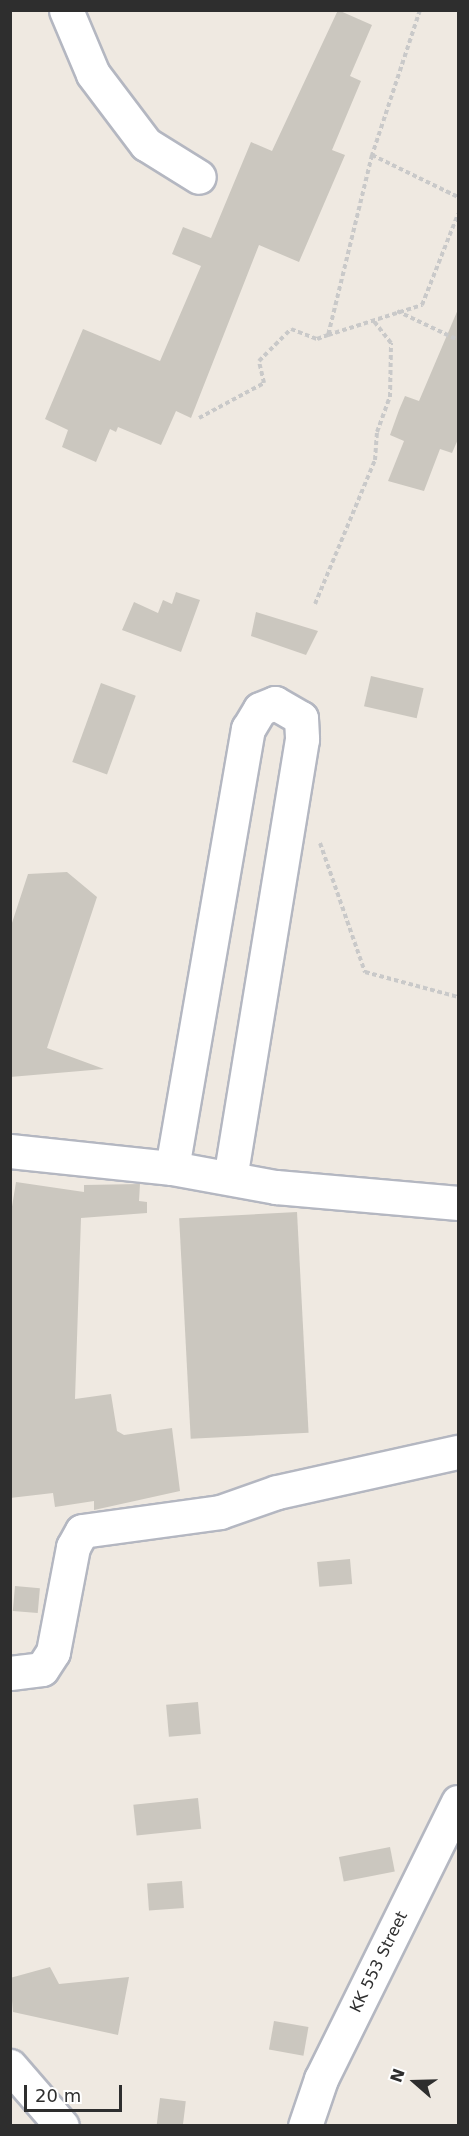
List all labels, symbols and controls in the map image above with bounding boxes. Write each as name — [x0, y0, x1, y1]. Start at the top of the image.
street label: KK 553 Street — [346, 1908, 412, 2016]
north arrow — [385, 2052, 445, 2112]
text: N — [386, 2066, 409, 2085]
scale bar — [27, 2073, 124, 2111]
text: 20 m — [35, 2085, 81, 2106]

